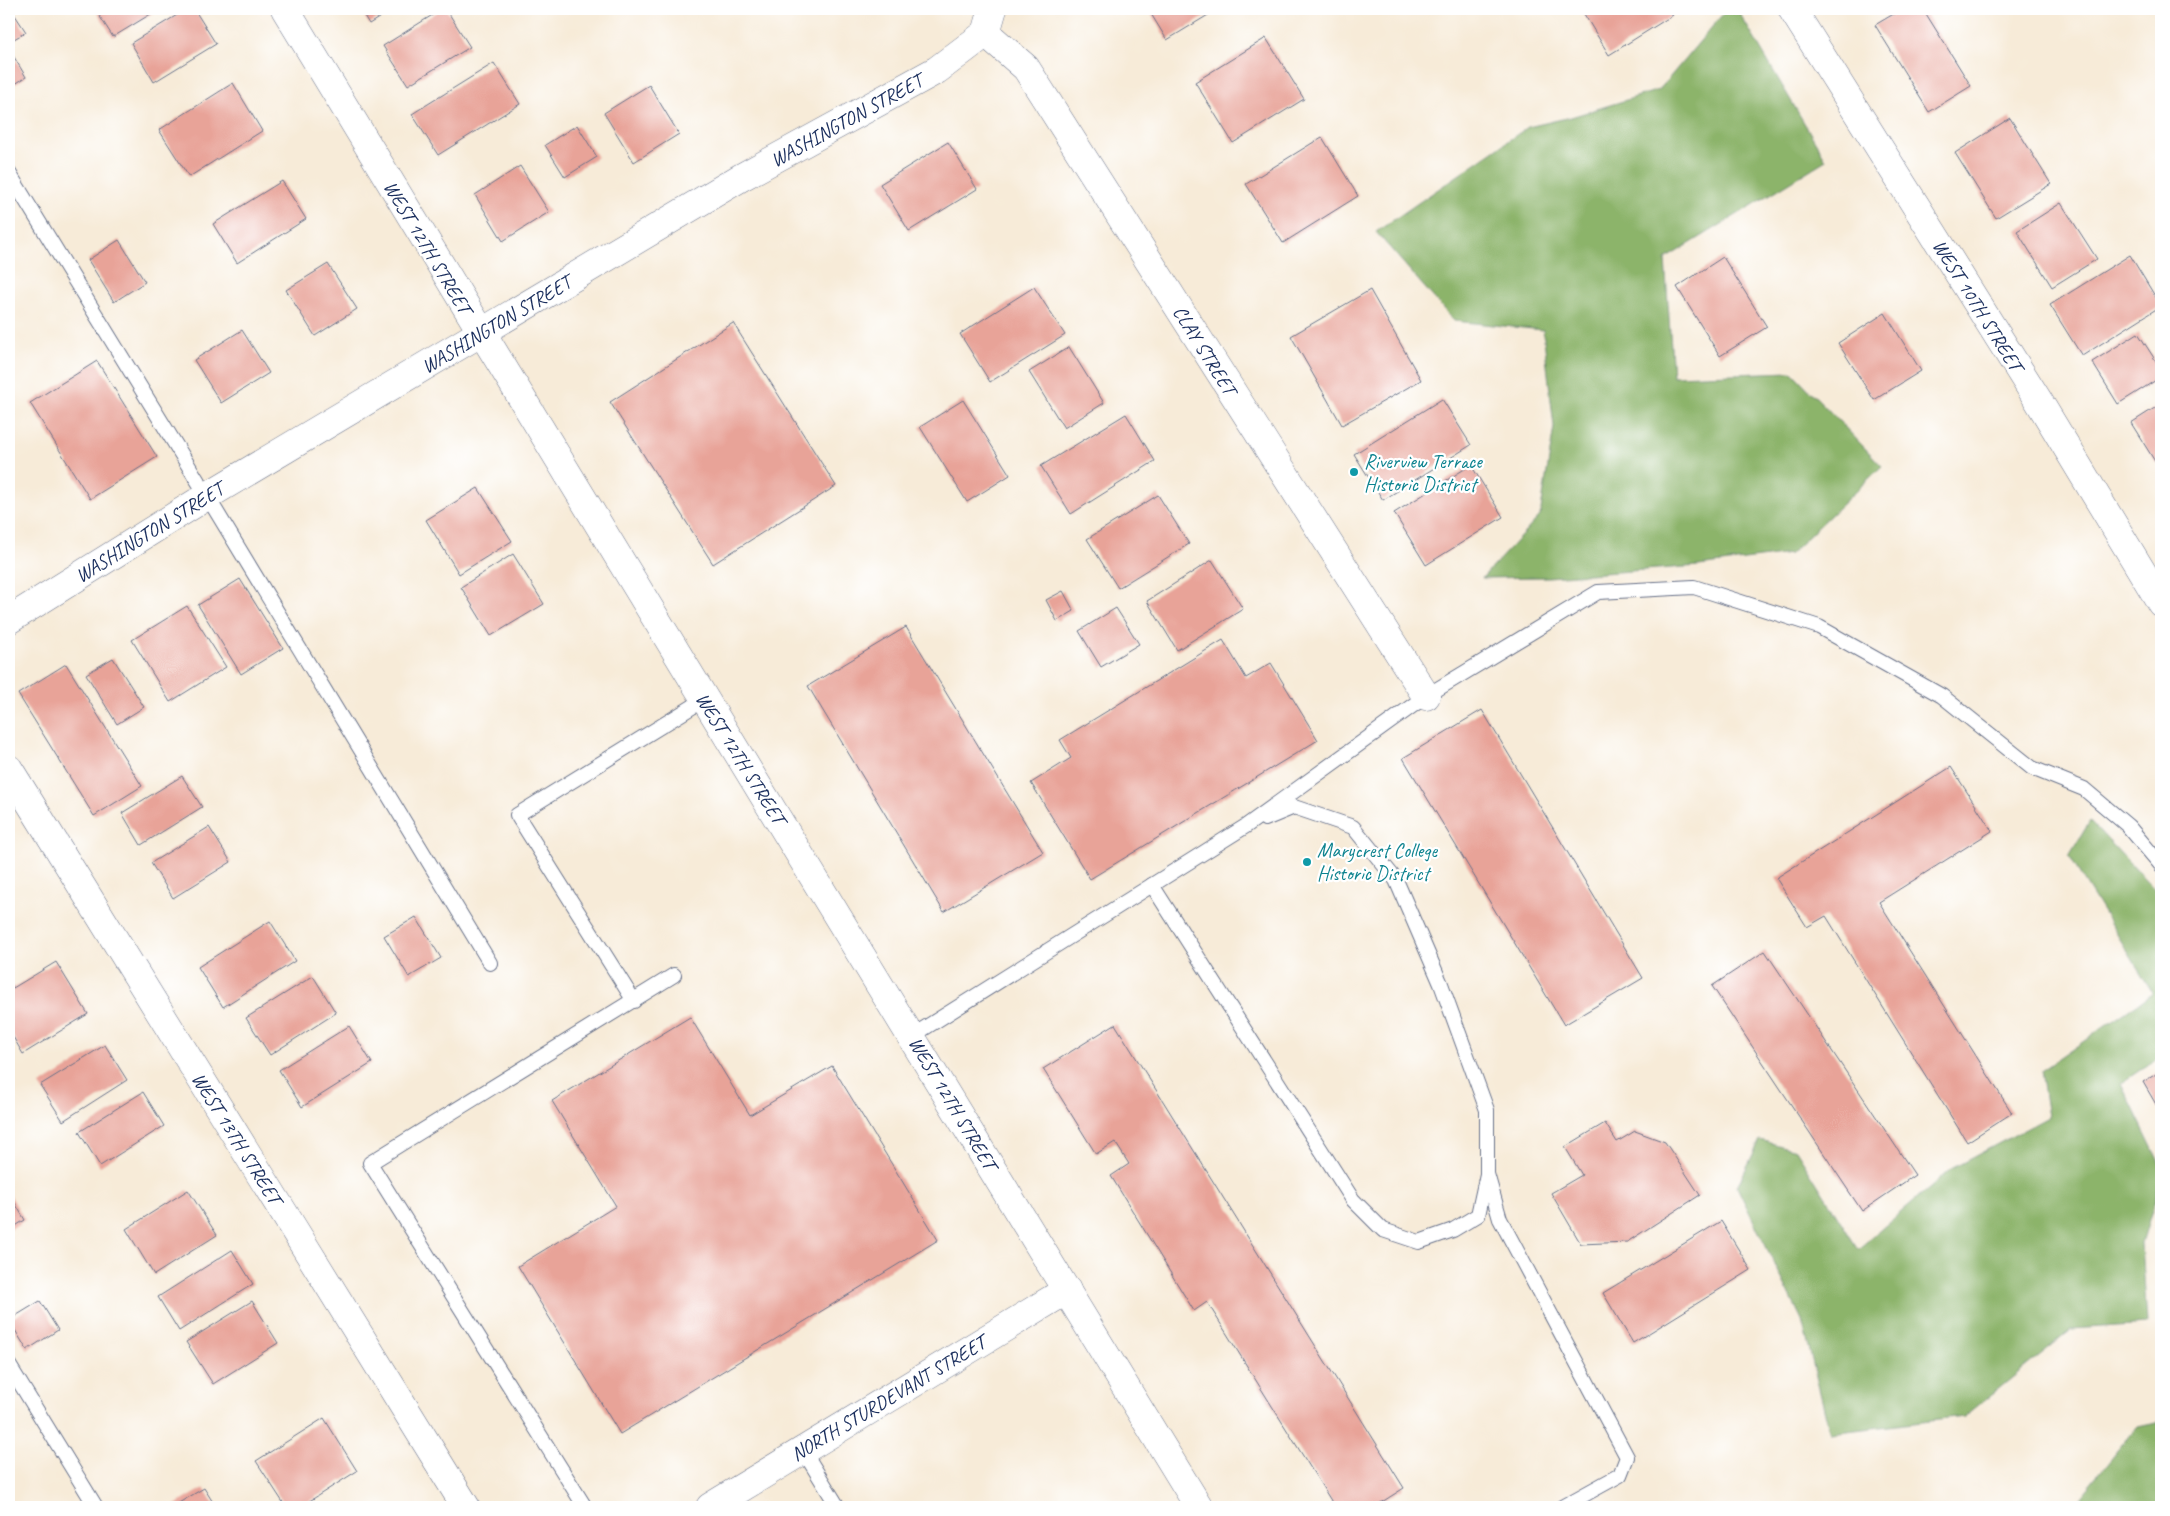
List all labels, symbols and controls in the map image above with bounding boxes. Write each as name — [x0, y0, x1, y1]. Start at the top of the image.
street label: WASHINGTON STREET — [766, 66, 931, 173]
street label: WEST 12TH STREET — [378, 176, 480, 322]
street label: WEST 10TH STREET — [1927, 235, 2031, 380]
street label: WASHINGTON STREET — [417, 267, 580, 379]
street label: CLAY STREET — [1167, 301, 1244, 403]
place label: Riverview Terrace Historic District — [1364, 449, 1483, 497]
marker: Riverview Terrace Historic District — [1348, 466, 1360, 478]
street label: WASHINGTON STREET — [71, 474, 232, 588]
street label: WEST 12TH STREET — [690, 688, 794, 833]
place label: Marycrest College Historic District — [1317, 838, 1438, 886]
marker: Marycrest College Historic District — [1301, 856, 1313, 868]
street label: WEST 12TH STREET — [903, 1032, 1005, 1178]
street label: WEST 13TH STREET — [186, 1068, 290, 1213]
street label: NORTH STURDEVANT STREET — [786, 1328, 994, 1467]

